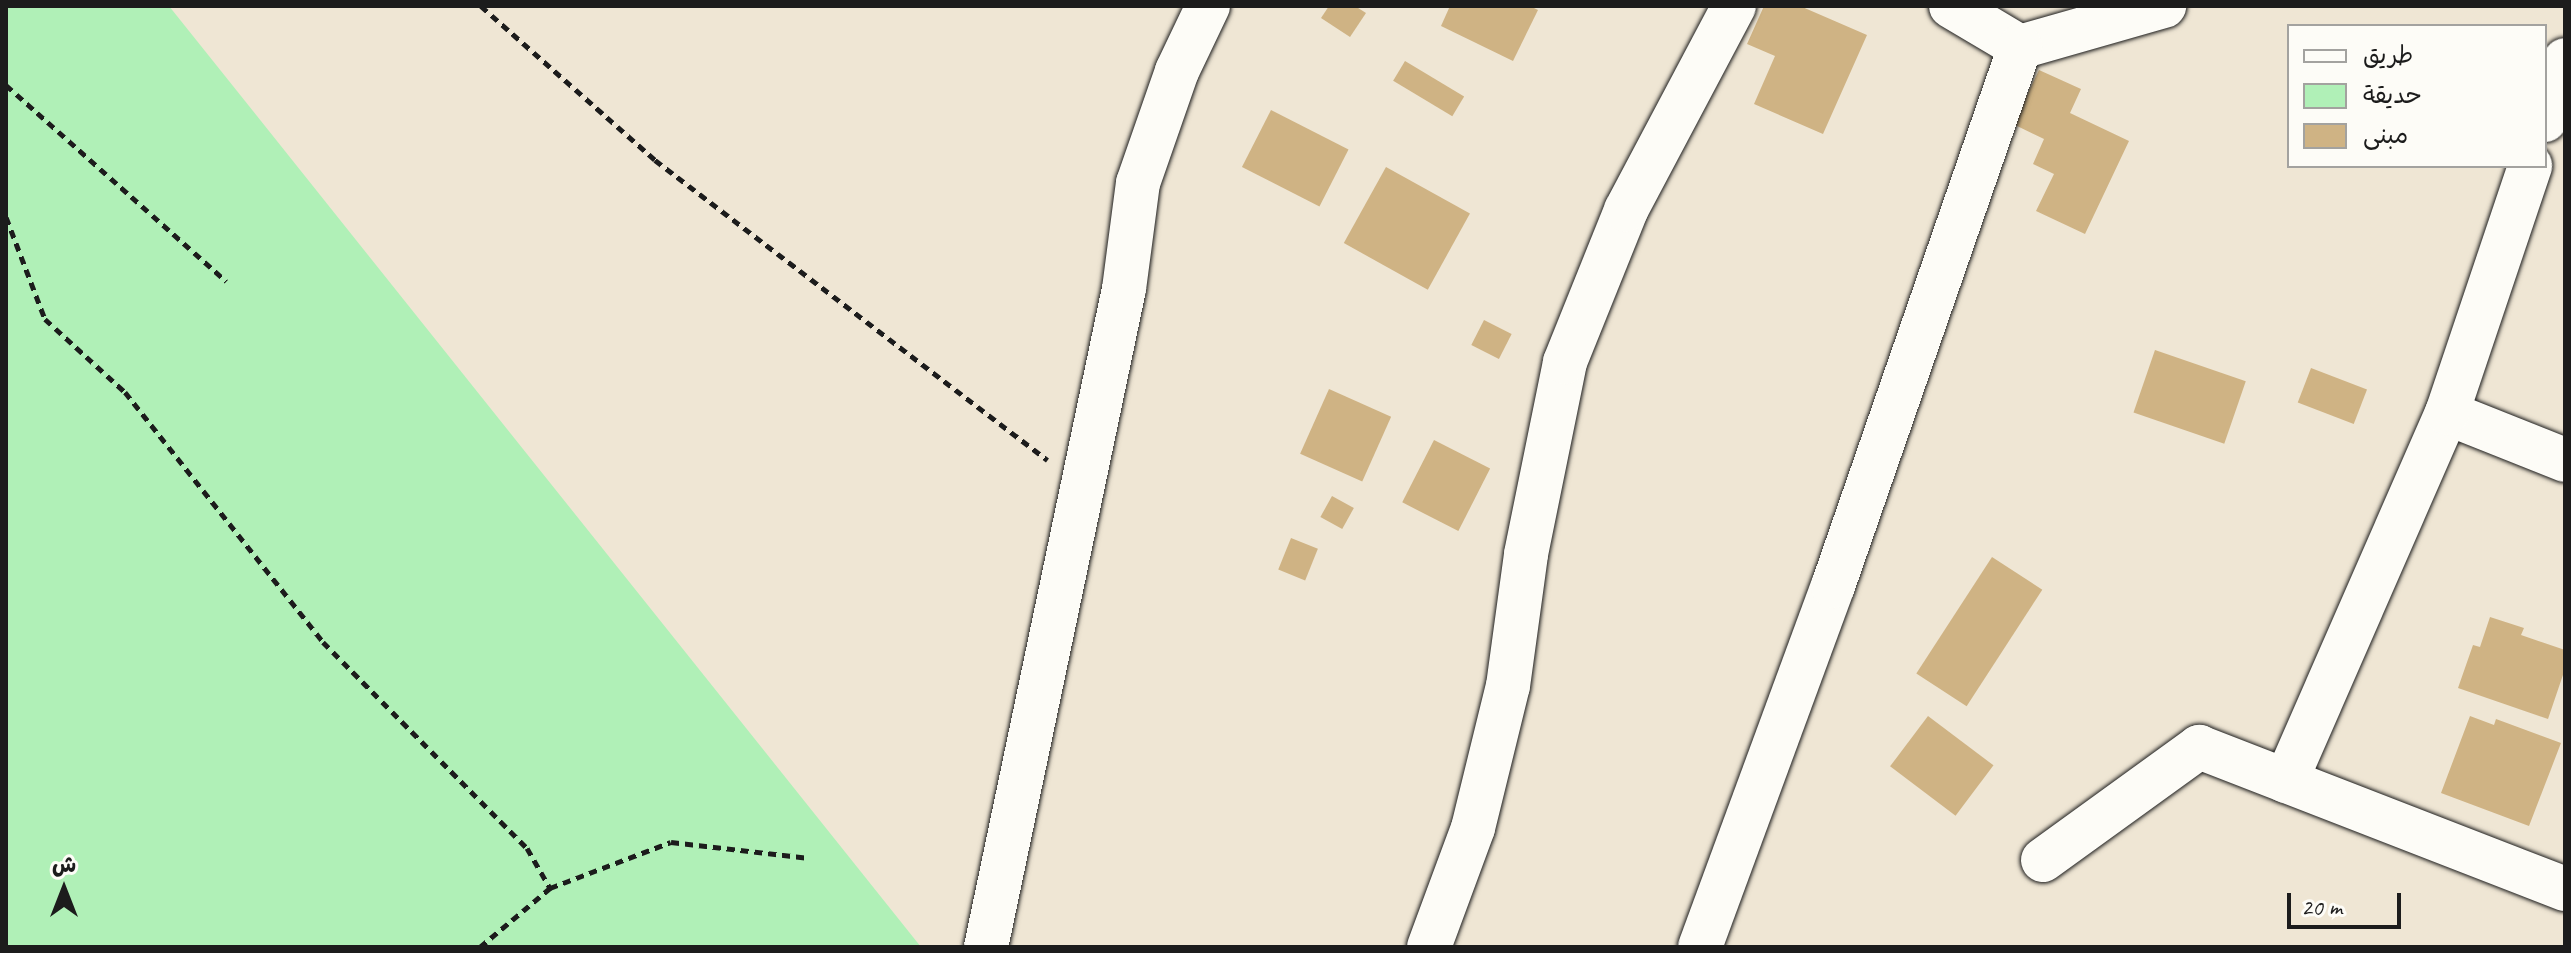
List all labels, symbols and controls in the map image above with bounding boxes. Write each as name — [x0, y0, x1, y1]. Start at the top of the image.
legend — [2287, 24, 2547, 168]
text: طريق — [2363, 40, 2413, 70]
text: حديقة — [2363, 80, 2422, 110]
text: مبنى — [2363, 120, 2408, 150]
north arrow — [24, 849, 104, 929]
text: ش — [52, 851, 76, 879]
scale bar — [2291, 877, 2405, 927]
text: 20 m — [2301, 892, 2342, 922]

